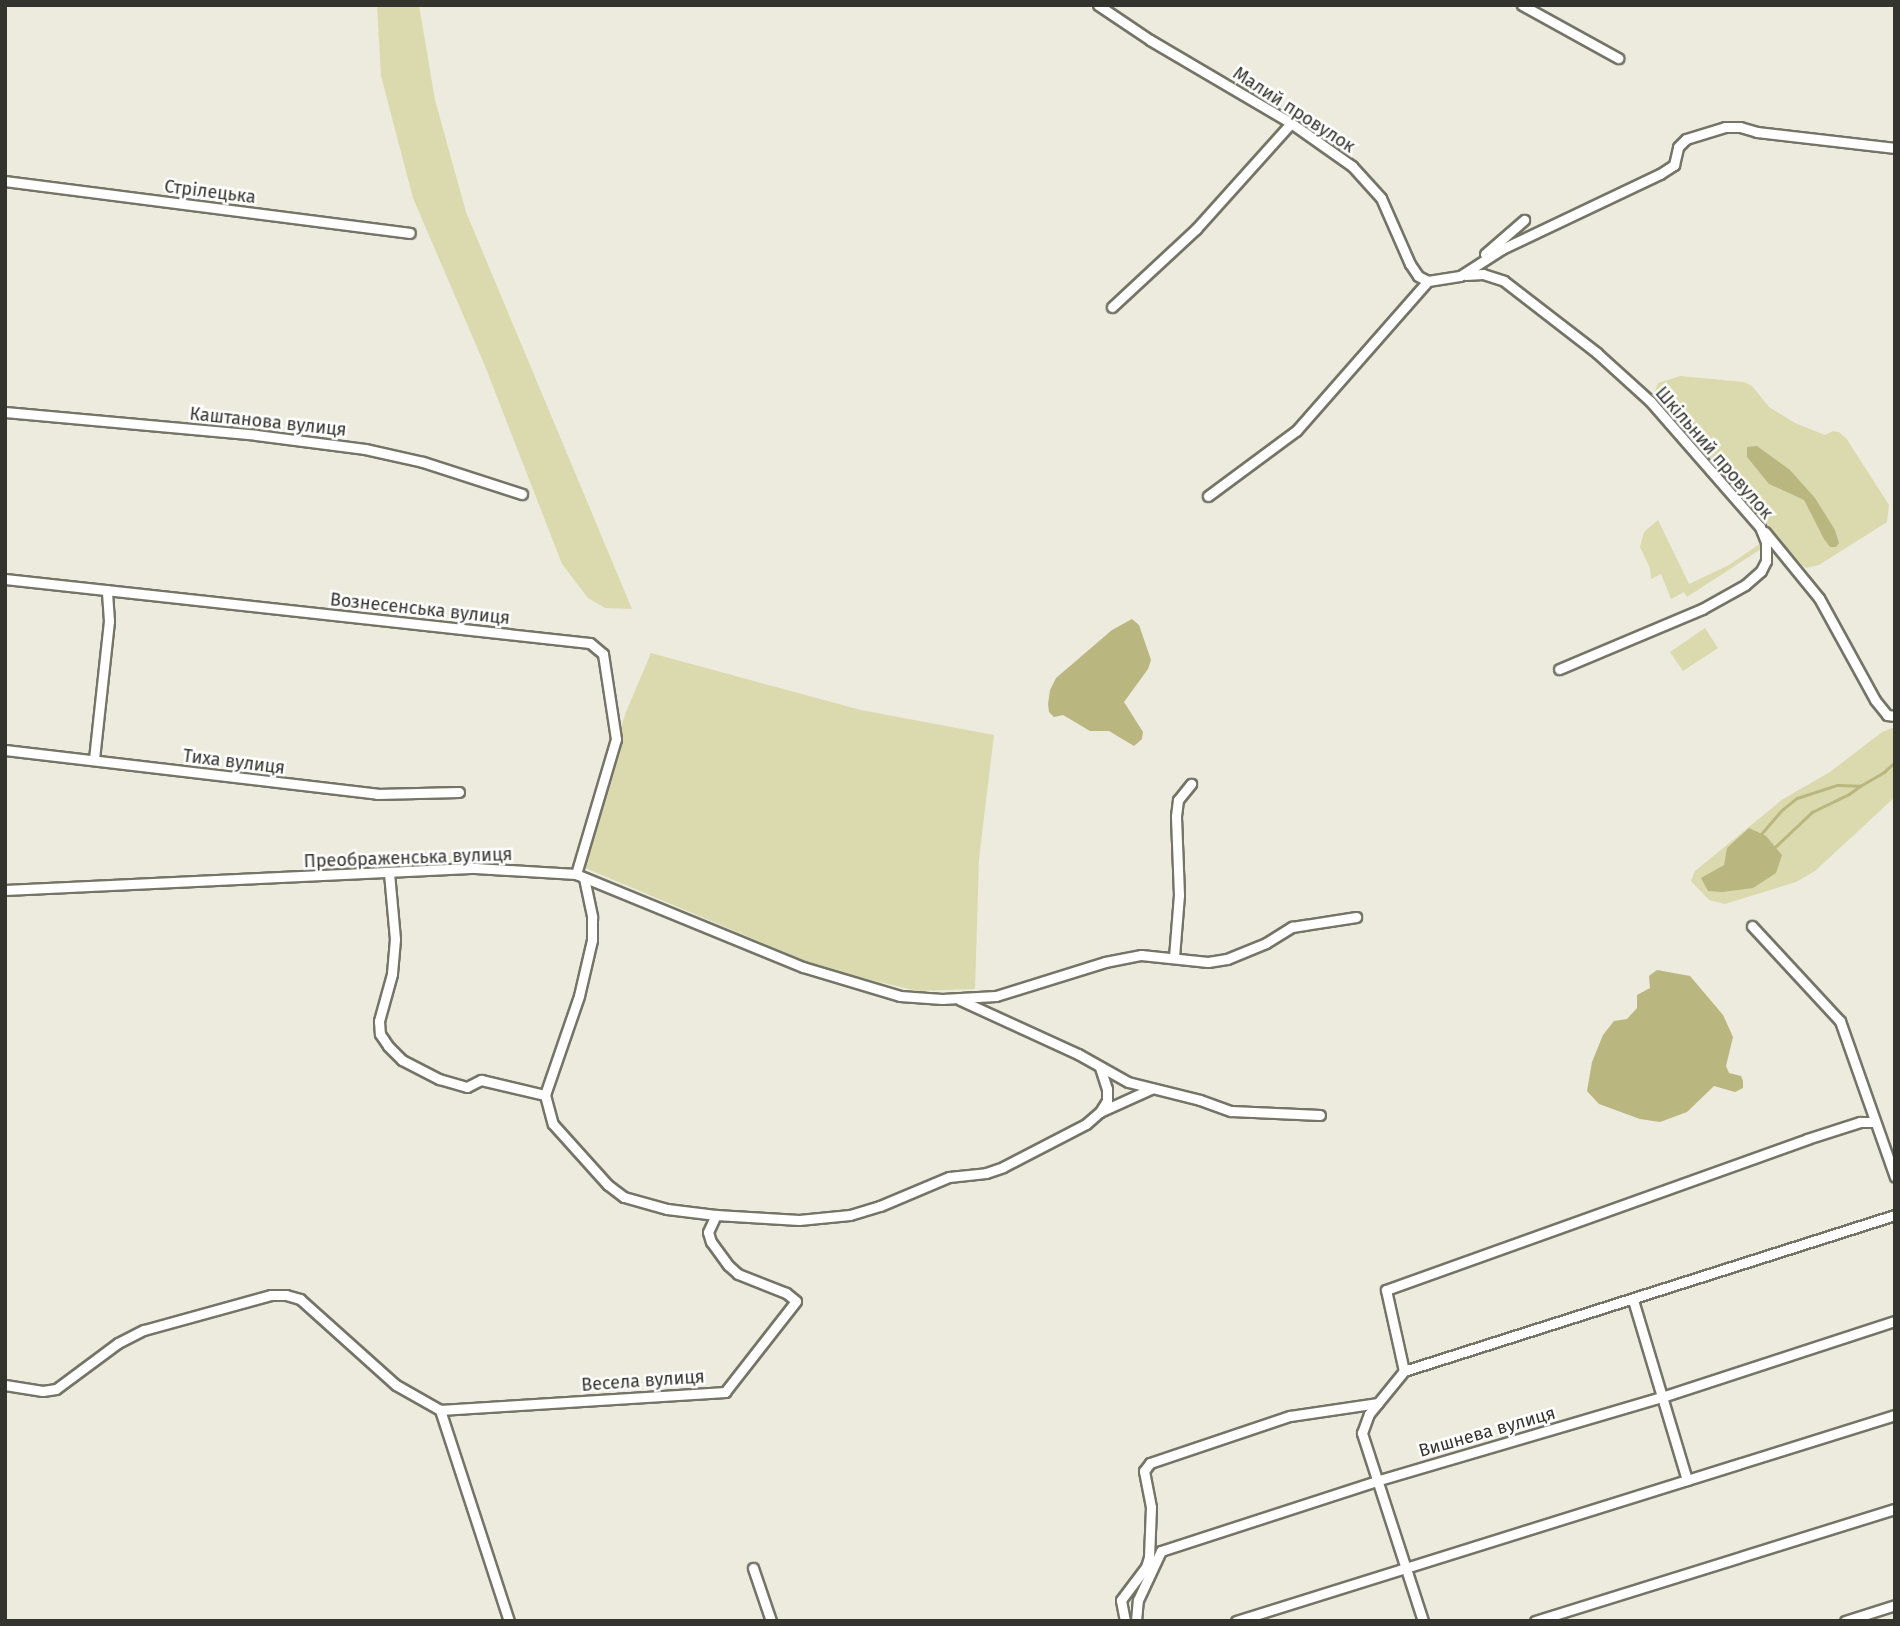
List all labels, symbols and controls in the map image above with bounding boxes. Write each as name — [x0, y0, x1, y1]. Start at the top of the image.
street label: Малий провулок — [1229, 63, 1359, 157]
street label: Стрілецька — [163, 176, 257, 208]
street label: Шкільний провулок — [1651, 382, 1777, 524]
street label: Каштанова вулиця — [188, 403, 348, 441]
street label: Вознесенська вулиця — [329, 589, 511, 629]
street label: Тиха вулиця — [182, 745, 286, 779]
street label: Преображенська вулиця — [303, 844, 513, 872]
street label: Весела вулиця — [581, 1366, 705, 1396]
street label: Вишнева вулиця — [1416, 1402, 1558, 1462]

